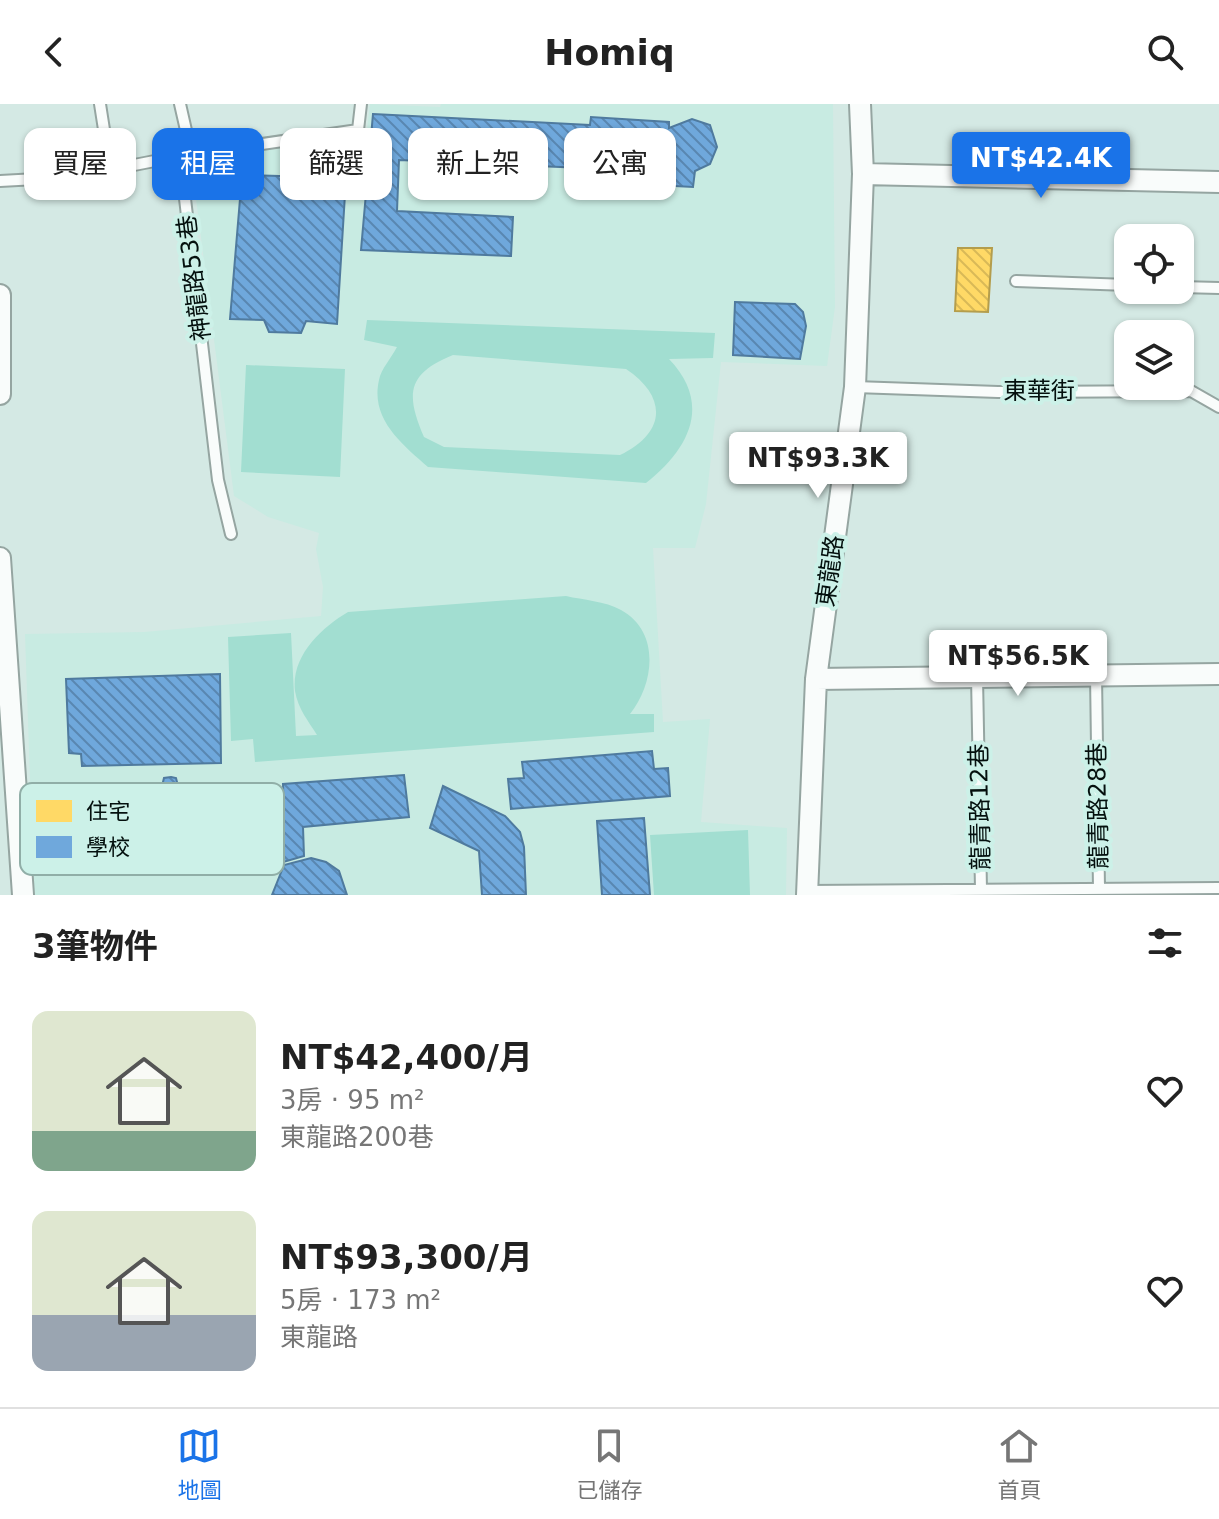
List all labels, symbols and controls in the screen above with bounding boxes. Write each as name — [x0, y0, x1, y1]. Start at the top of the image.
icon: back — [32, 30, 76, 74]
icon: search — [1143, 30, 1187, 74]
text: Homiq — [544, 32, 675, 73]
chip: 買屋 — [24, 128, 136, 200]
chip: 租屋 — [152, 128, 264, 200]
chip: 篩選 — [280, 128, 392, 200]
chip: 新上架 — [408, 128, 548, 200]
chip: 公寓 — [564, 128, 676, 200]
pin: NT$42.4K — [958, 132, 1124, 200]
text: NT$42.4K — [970, 143, 1112, 173]
street label: 神龍路53巷 — [172, 213, 216, 343]
map controls — [1114, 224, 1194, 400]
button: locate — [1114, 224, 1194, 304]
button: layers — [1114, 320, 1194, 400]
street label: 東華街 — [1003, 377, 1075, 405]
pin: NT$93.3K — [735, 432, 901, 500]
text: NT$93.3K — [747, 443, 889, 473]
street label: 東龍路 — [811, 533, 849, 609]
pin: NT$56.5K — [935, 630, 1101, 698]
text: NT$56.5K — [947, 641, 1089, 671]
street label: 龍青路28巷 — [1083, 742, 1113, 870]
street label: 龍青路12巷 — [965, 743, 995, 871]
legend — [20, 783, 284, 875]
text: 住宅 — [86, 799, 130, 824]
text: 學校 — [86, 835, 130, 860]
icon: filters — [1143, 921, 1187, 965]
text: 3筆物件 — [32, 926, 158, 966]
text: NT$42,400/月 — [280, 1037, 533, 1077]
icon: home — [96, 1043, 192, 1139]
icon: heart — [1143, 1069, 1187, 1113]
text: 3房 · 95 m² — [280, 1085, 424, 1115]
text: 東龍路200巷 — [280, 1122, 434, 1152]
text: NT$93,300/月 — [280, 1237, 533, 1277]
icon: home — [96, 1243, 192, 1339]
icon: heart — [1143, 1269, 1187, 1313]
text: 5房 · 173 m² — [280, 1285, 441, 1315]
text: 東龍路 — [280, 1322, 358, 1352]
tab: 地圖 — [177, 1424, 222, 1504]
tab: 已儲存 — [576, 1424, 643, 1504]
tab: 首頁 — [997, 1424, 1042, 1504]

